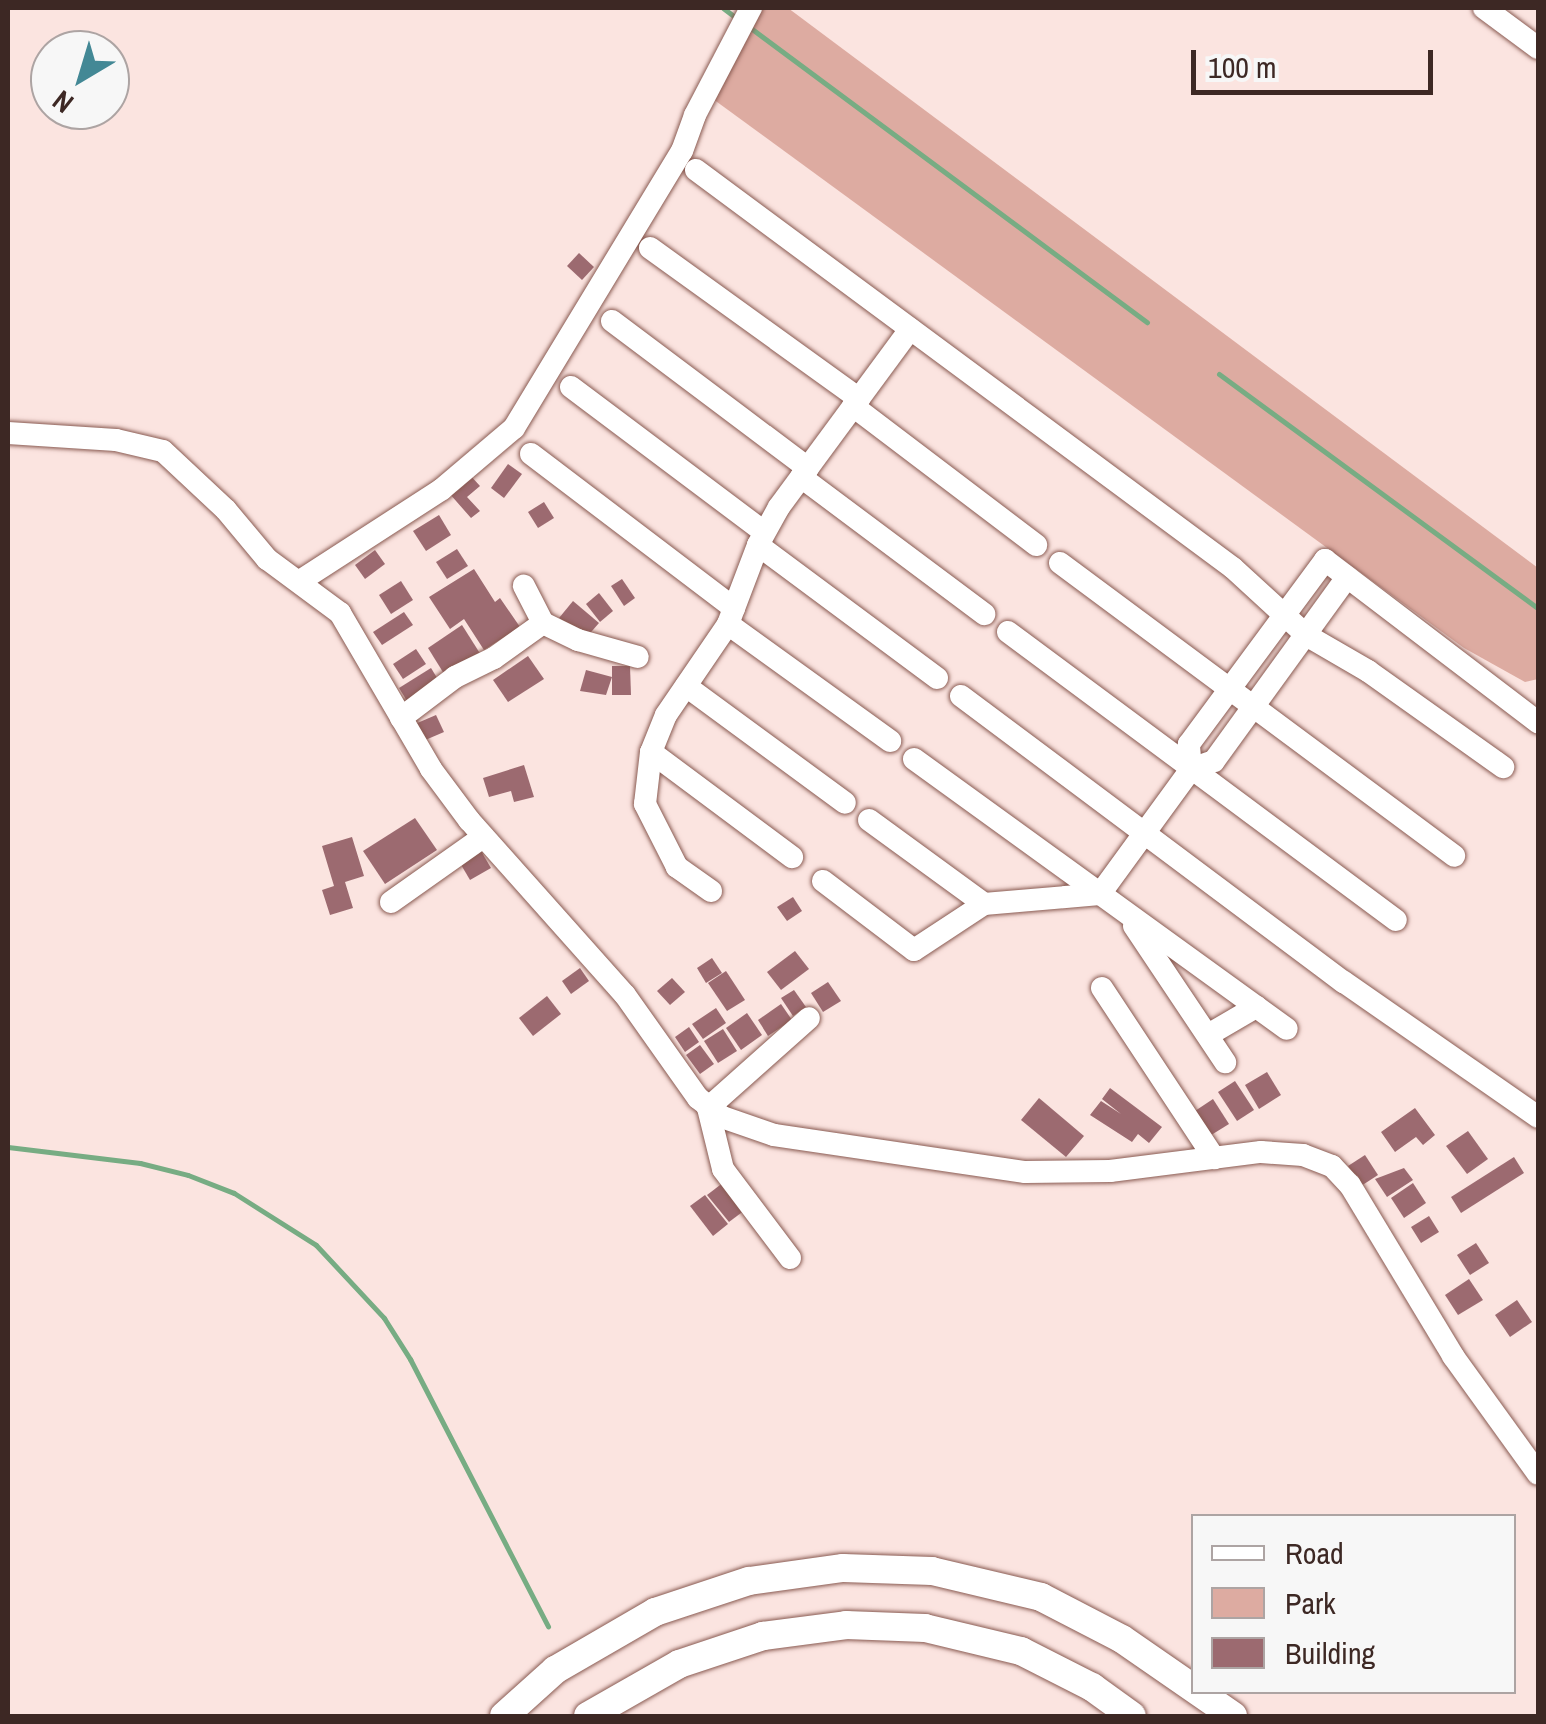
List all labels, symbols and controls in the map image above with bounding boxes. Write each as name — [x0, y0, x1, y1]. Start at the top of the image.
north arrow — [30, 30, 130, 130]
scale bar — [1196, 30, 1438, 92]
text: 100 m — [1208, 47, 1276, 87]
text: N — [45, 82, 81, 122]
legend — [1191, 1514, 1516, 1694]
text: Road — [1285, 1533, 1344, 1573]
text: Park — [1285, 1583, 1336, 1623]
text: Building — [1285, 1633, 1375, 1673]

